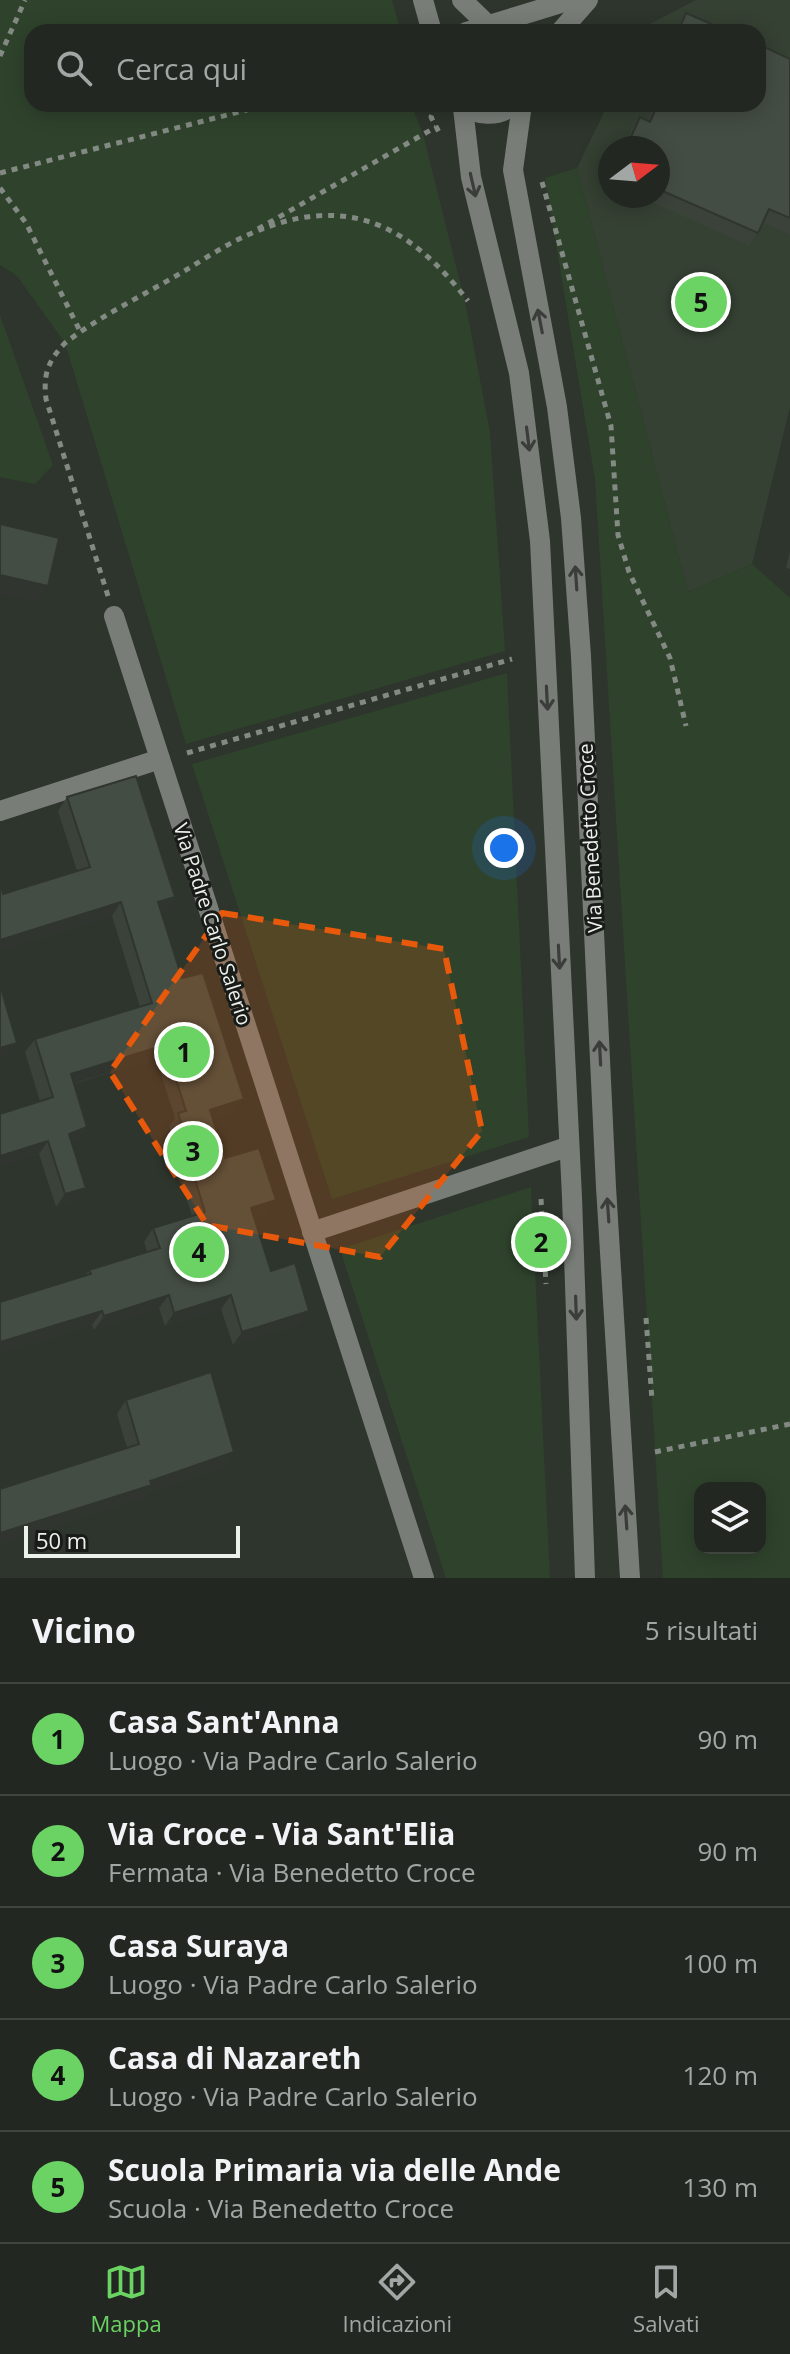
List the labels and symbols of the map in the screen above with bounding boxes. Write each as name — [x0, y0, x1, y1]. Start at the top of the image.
north arrow — [598, 136, 670, 208]
one-way arrow — [466, 171, 481, 197]
pin: 5 — [675, 272, 727, 332]
one-way arrow — [532, 309, 547, 334]
one-way arrow — [521, 426, 536, 451]
one-way arrow — [568, 565, 583, 592]
one-way arrow — [540, 684, 555, 711]
street label: Via Benedetto Croce — [572, 743, 608, 933]
street label: Via Padre Carlo Salerio — [168, 819, 258, 1029]
your location — [484, 828, 524, 868]
one-way arrow — [551, 944, 566, 970]
pin: 1 — [158, 1022, 210, 1082]
one-way arrow — [592, 1041, 607, 1067]
pin: 3 — [167, 1121, 219, 1181]
one-way arrow — [600, 1197, 615, 1224]
pin: 2 — [515, 1212, 567, 1272]
pin: 4 — [173, 1222, 225, 1282]
one-way arrow — [568, 1294, 583, 1321]
one-way arrow — [618, 1504, 633, 1531]
scale bar — [24, 1522, 240, 1558]

